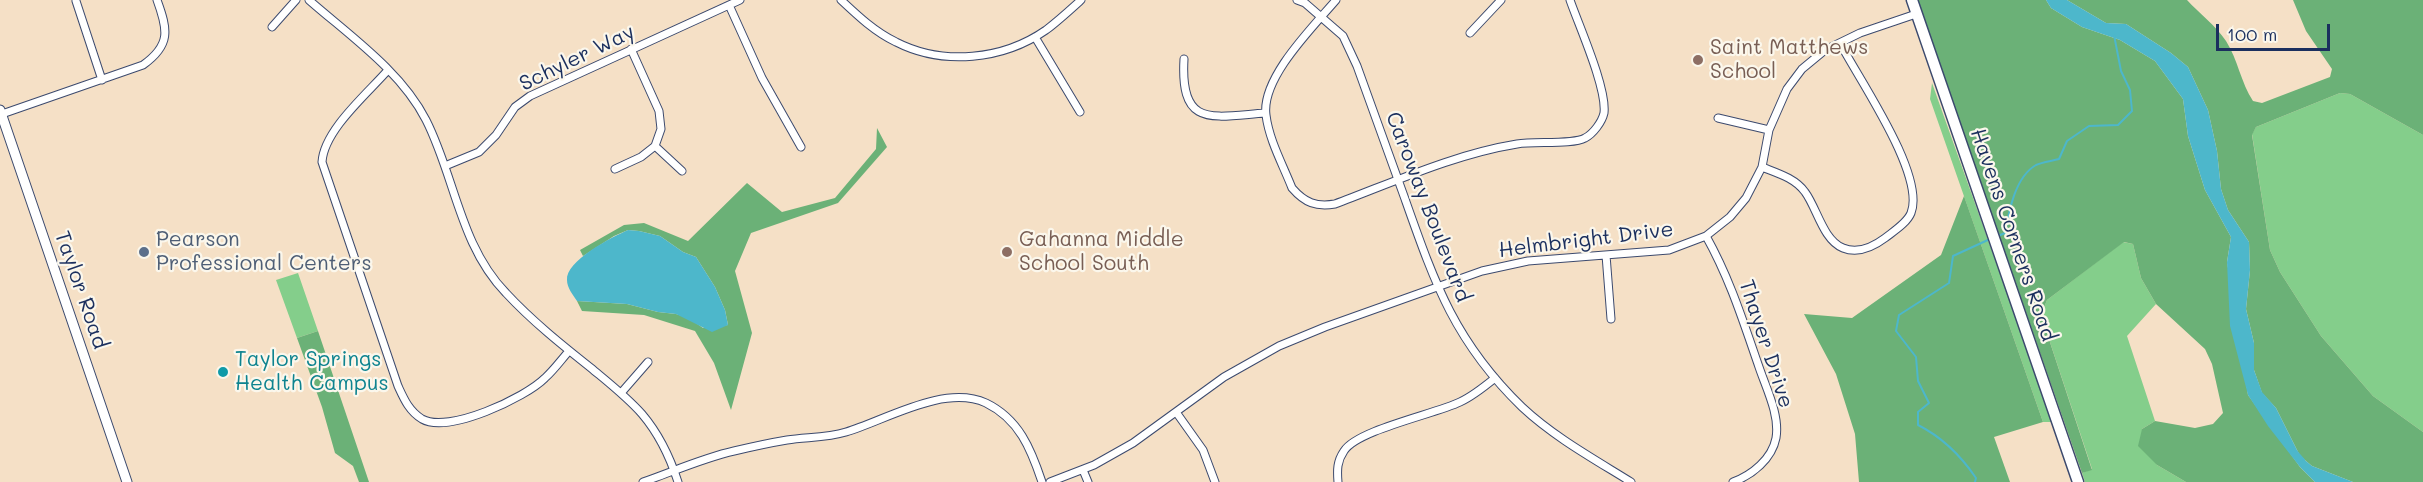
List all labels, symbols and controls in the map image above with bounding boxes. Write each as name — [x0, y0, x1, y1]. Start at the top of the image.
scale bar — [2219, 12, 2333, 50]
street label: Schyler Way — [515, 19, 639, 97]
text: 100 m — [2227, 22, 2277, 46]
place label: Saint Matthews School — [1710, 35, 1869, 85]
marker: Saint Matthews School — [1691, 53, 1705, 67]
street label: Caroway Boulevard — [1380, 108, 1476, 306]
street label: Havens Corners Road — [1965, 125, 2061, 345]
street label: Helmbright Drive — [1497, 217, 1675, 263]
place label: Pearson Professional Centers — [156, 227, 372, 277]
place label: Gahanna Middle School South — [1019, 227, 1184, 277]
street label: Taylor Road — [49, 228, 113, 352]
marker: Pearson Professional Centers — [137, 245, 151, 259]
marker: Gahanna Middle School South — [1000, 245, 1014, 259]
street label: Thayer Drive — [1733, 277, 1799, 411]
place label: Taylor Springs Health Campus — [235, 347, 389, 397]
marker: Taylor Springs Health Campus — [216, 365, 230, 379]

